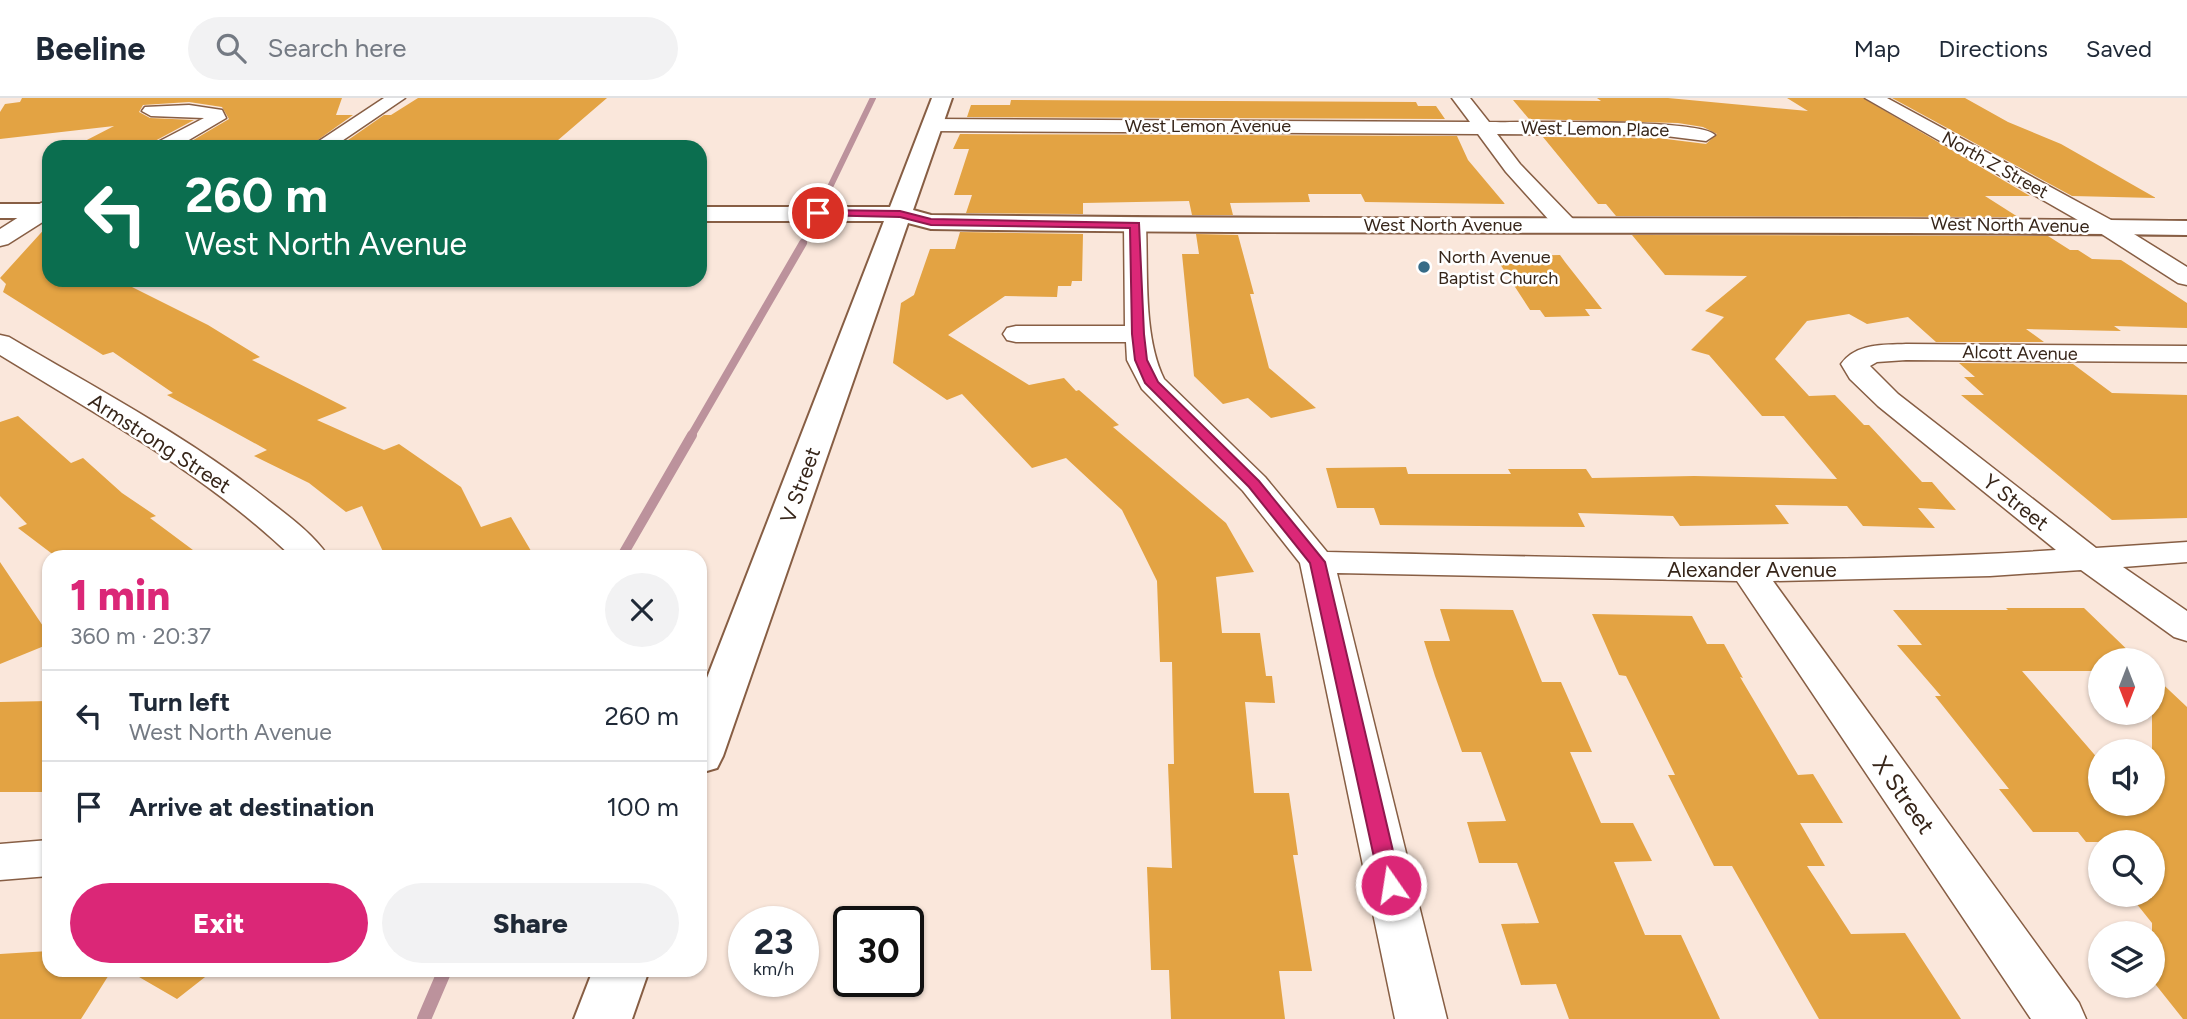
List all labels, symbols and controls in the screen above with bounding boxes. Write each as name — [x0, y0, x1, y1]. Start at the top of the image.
search box — [188, 17, 678, 80]
text: Beeline — [35, 29, 146, 68]
icon: search — [212, 29, 250, 67]
text: Search here — [268, 32, 406, 64]
text: Map — [1854, 34, 1900, 63]
text: Directions — [1938, 34, 2048, 63]
text: Saved — [2086, 34, 2152, 63]
street label: West Lemon Avenue — [1125, 115, 1291, 137]
street label: West Lemon Place — [1521, 117, 1670, 141]
street label: North Z Street — [1938, 127, 2052, 203]
text: 260 m — [185, 165, 328, 224]
icon: left — [70, 168, 161, 259]
pin — [788, 183, 848, 243]
icon: arrive — [799, 194, 837, 232]
street label: West North Avenue — [1930, 213, 2090, 237]
street label: West North Avenue — [1364, 214, 1522, 236]
text: West North Avenue — [185, 225, 467, 263]
place label: North Avenue Baptist Church — [1438, 246, 1558, 289]
marker: North Avenue Baptist Church — [1416, 259, 1432, 275]
street label: Alcott Avenue — [1962, 341, 2078, 365]
street label: Armstrong Street — [84, 388, 236, 498]
street label: V Street — [775, 444, 825, 526]
street label: Y Street — [1978, 469, 2054, 535]
street label: Alexander Avenue — [1667, 557, 1837, 582]
text: 1 min — [70, 570, 170, 621]
button: close — [605, 573, 679, 647]
text: 360 m · 20:37 — [70, 622, 211, 650]
north arrow — [2088, 648, 2165, 724]
map controls — [2088, 648, 2165, 998]
text: Turn left — [129, 686, 230, 718]
icon: left — [70, 697, 108, 735]
text: 260 m — [605, 700, 679, 732]
text: West North Avenue — [129, 718, 332, 746]
button: sound — [2088, 739, 2165, 816]
street label: X Street — [1867, 751, 1941, 839]
icon: arrive — [70, 788, 108, 826]
text: Arrive at destination — [129, 791, 374, 823]
text: 100 m — [606, 791, 679, 823]
button: search — [2088, 830, 2165, 907]
position arrow — [1354, 848, 1428, 922]
button: Exit — [70, 883, 368, 963]
button: Share — [382, 883, 679, 963]
speed limit sign: 30 — [833, 906, 924, 997]
text: 23 — [754, 921, 793, 963]
button: layers — [2088, 921, 2165, 998]
text: km/h — [753, 958, 794, 980]

